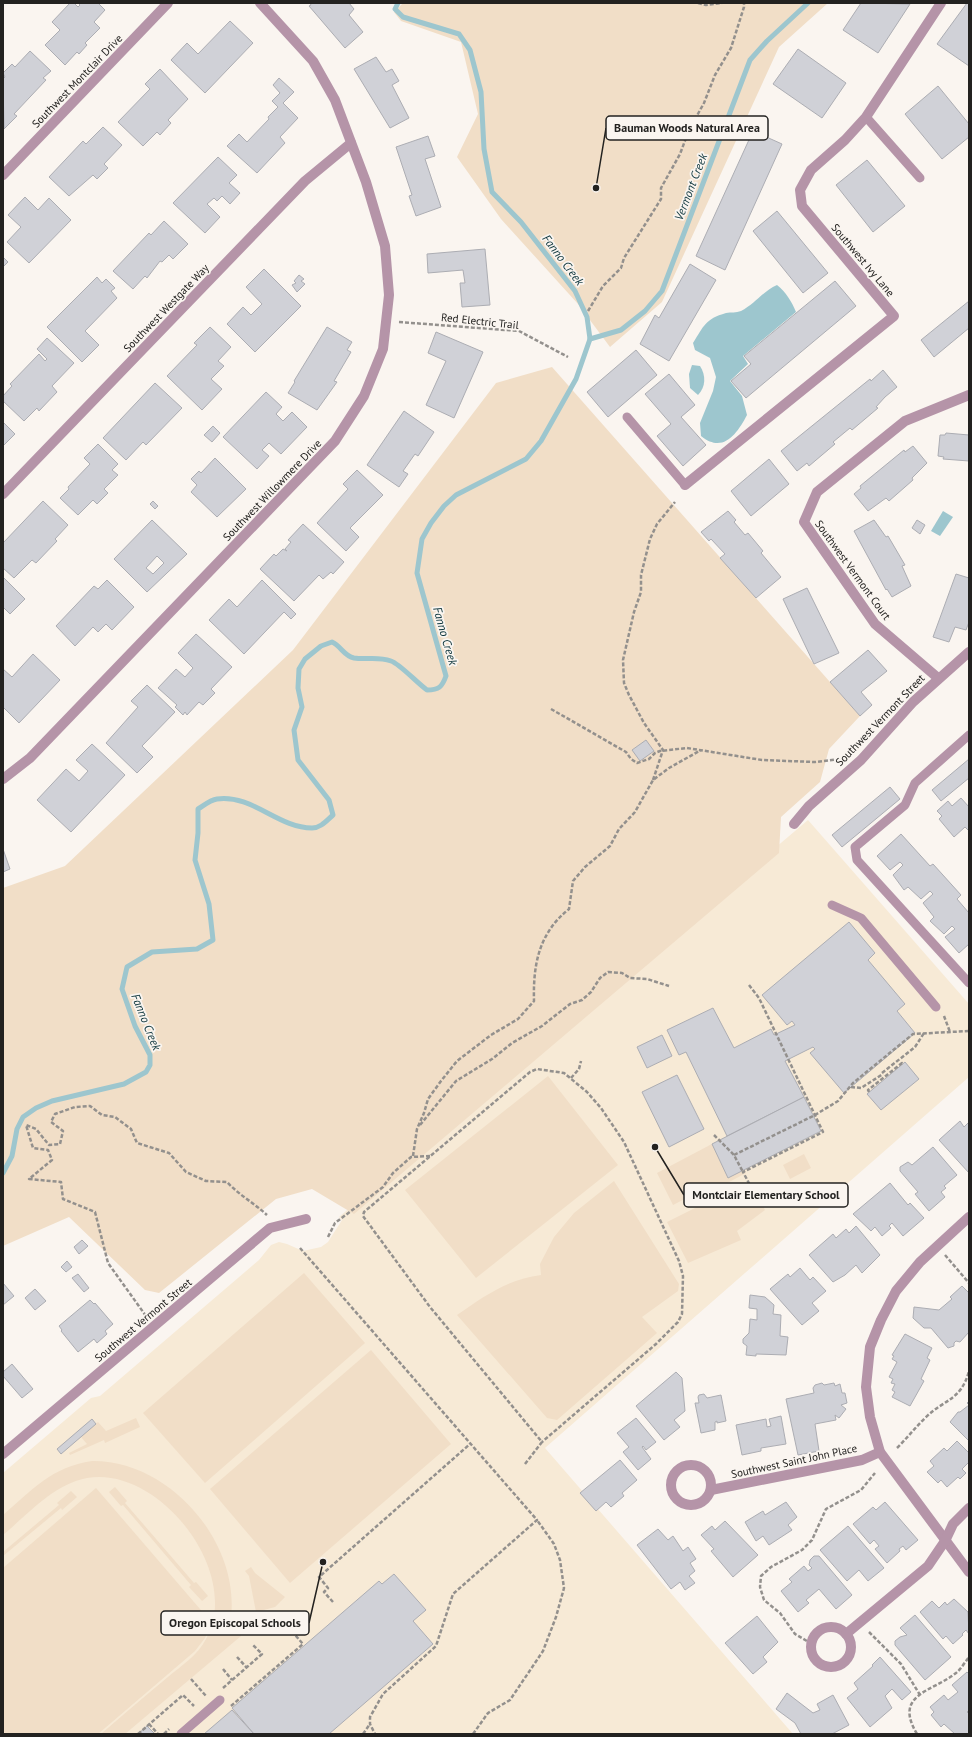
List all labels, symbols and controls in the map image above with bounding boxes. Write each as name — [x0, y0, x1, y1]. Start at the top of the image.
street label: Southwest Montclair Drive — [29, 31, 126, 131]
callout: Bauman Woods Natural Area — [606, 116, 768, 140]
text: Bauman Woods Natural Area — [614, 120, 760, 135]
water label: Vermont Creek — [671, 151, 710, 222]
street label: Southwest Ivy Lane — [828, 221, 898, 300]
water label: Fanno Creek — [539, 231, 588, 289]
street label: Southwest Westgate Way — [120, 260, 212, 355]
street label: Red Electric Trail — [440, 310, 520, 332]
street label: Southwest Willowmere Drive — [220, 436, 324, 544]
street label: Southwest Vermont Court — [812, 517, 894, 623]
water label: Fanno Creek — [430, 605, 461, 667]
street label: Southwest Vermont Street — [832, 671, 928, 769]
water label: Fanno Creek — [128, 991, 165, 1053]
callout: Montclair Elementary School — [684, 1183, 848, 1207]
text: Montclair Elementary School — [692, 1187, 840, 1202]
street label: Southwest Vermont Street — [92, 1275, 195, 1365]
street label: Southwest Saint John Place — [730, 1441, 859, 1481]
callout: Oregon Episcopal Schools — [161, 1611, 309, 1635]
text: Oregon Episcopal Schools — [169, 1615, 301, 1630]

